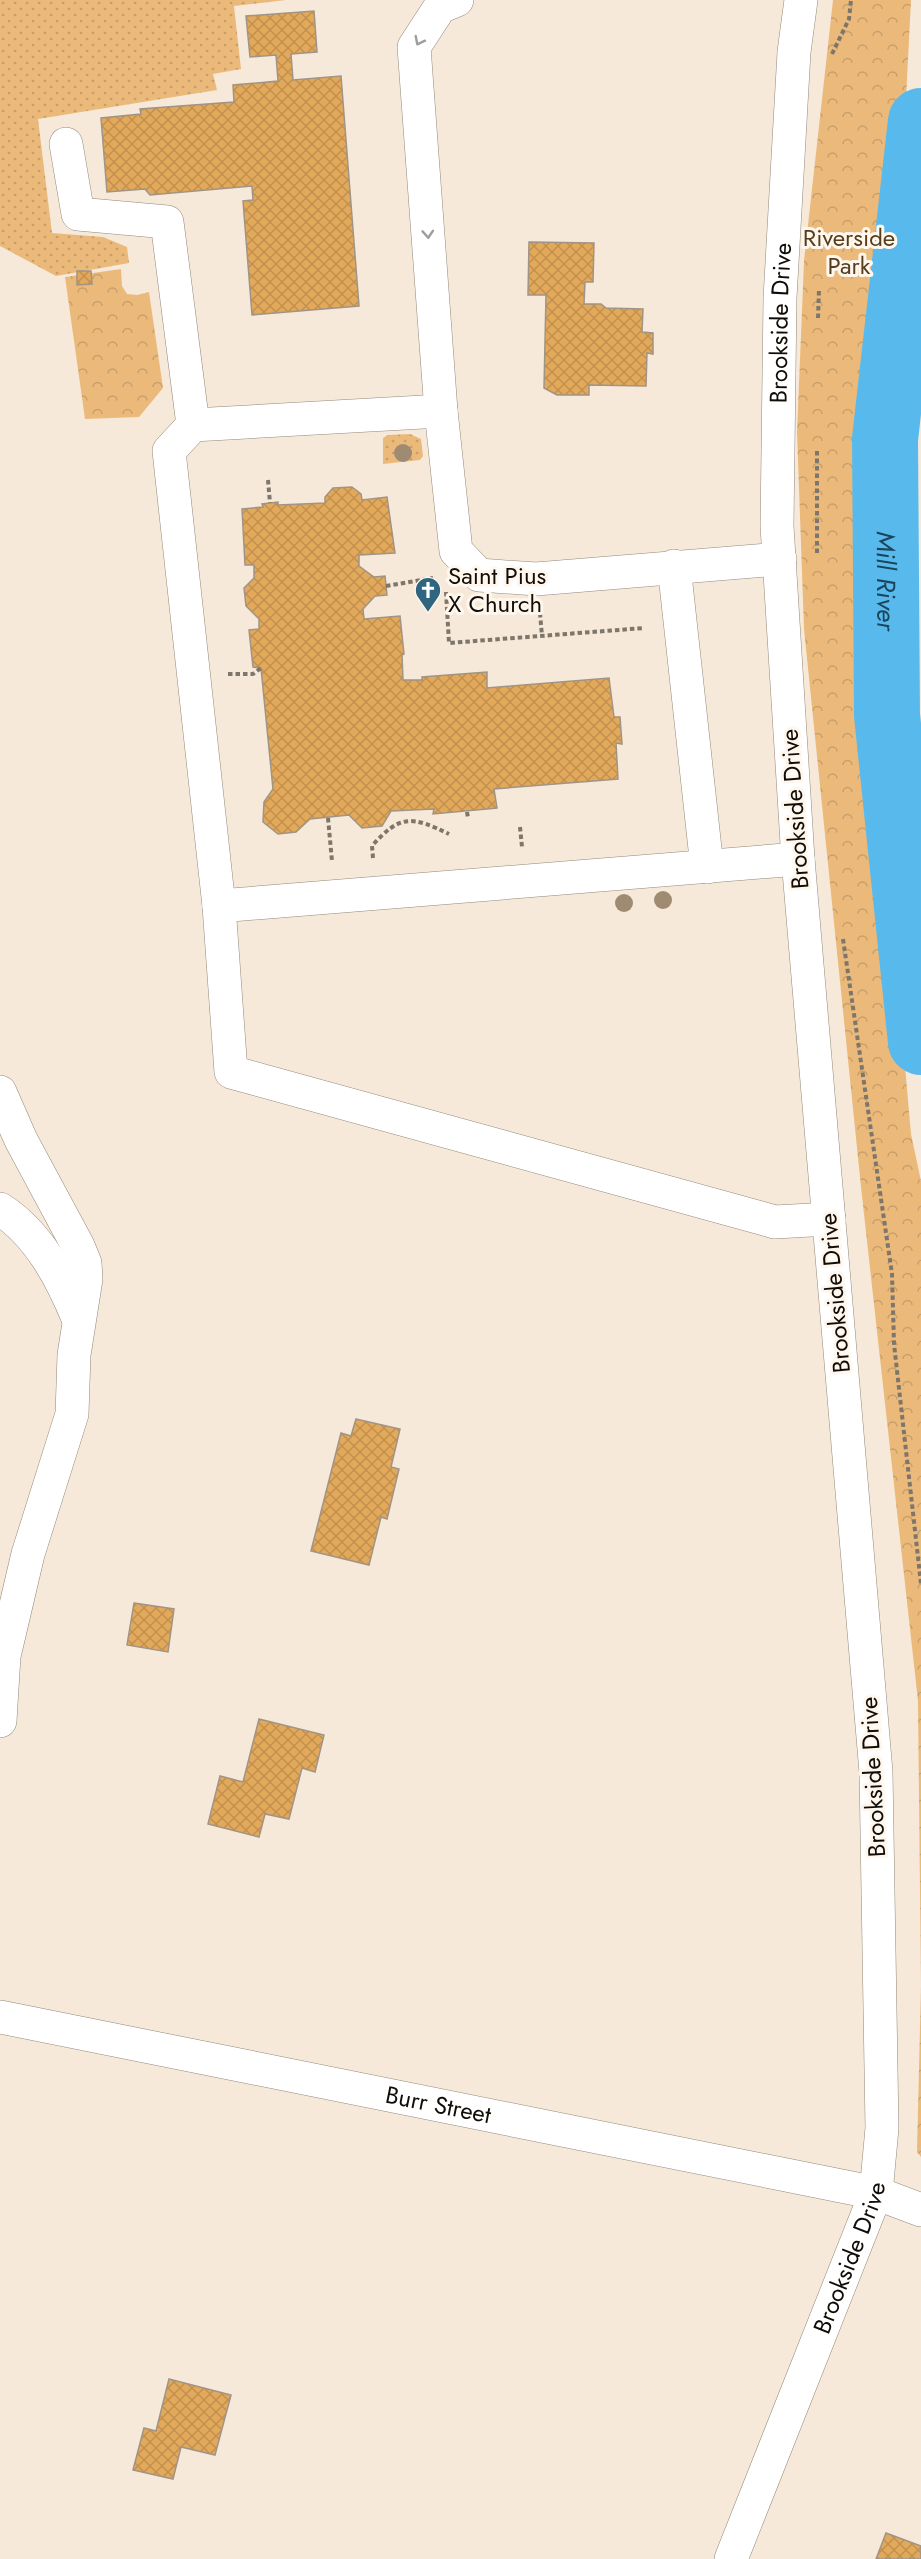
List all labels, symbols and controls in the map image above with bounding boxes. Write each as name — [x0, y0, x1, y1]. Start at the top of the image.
one-way arrow — [415, 35, 427, 46]
park label: Riverside Park — [803, 220, 895, 283]
one-way arrow — [421, 229, 434, 239]
street label: Brookside Drive — [761, 242, 800, 404]
water label: Mill River — [867, 531, 905, 632]
place label: Saint Pius X Church — [448, 558, 546, 621]
church icon: Saint Pius X Church — [413, 575, 443, 613]
street label: Brookside Drive — [771, 728, 818, 890]
street label: Brookside Drive — [810, 1212, 859, 1375]
street label: Brookside Drive — [851, 1696, 894, 1858]
street label: Burr Street — [382, 2077, 494, 2132]
street label: Brookside Drive — [804, 2181, 894, 2339]

